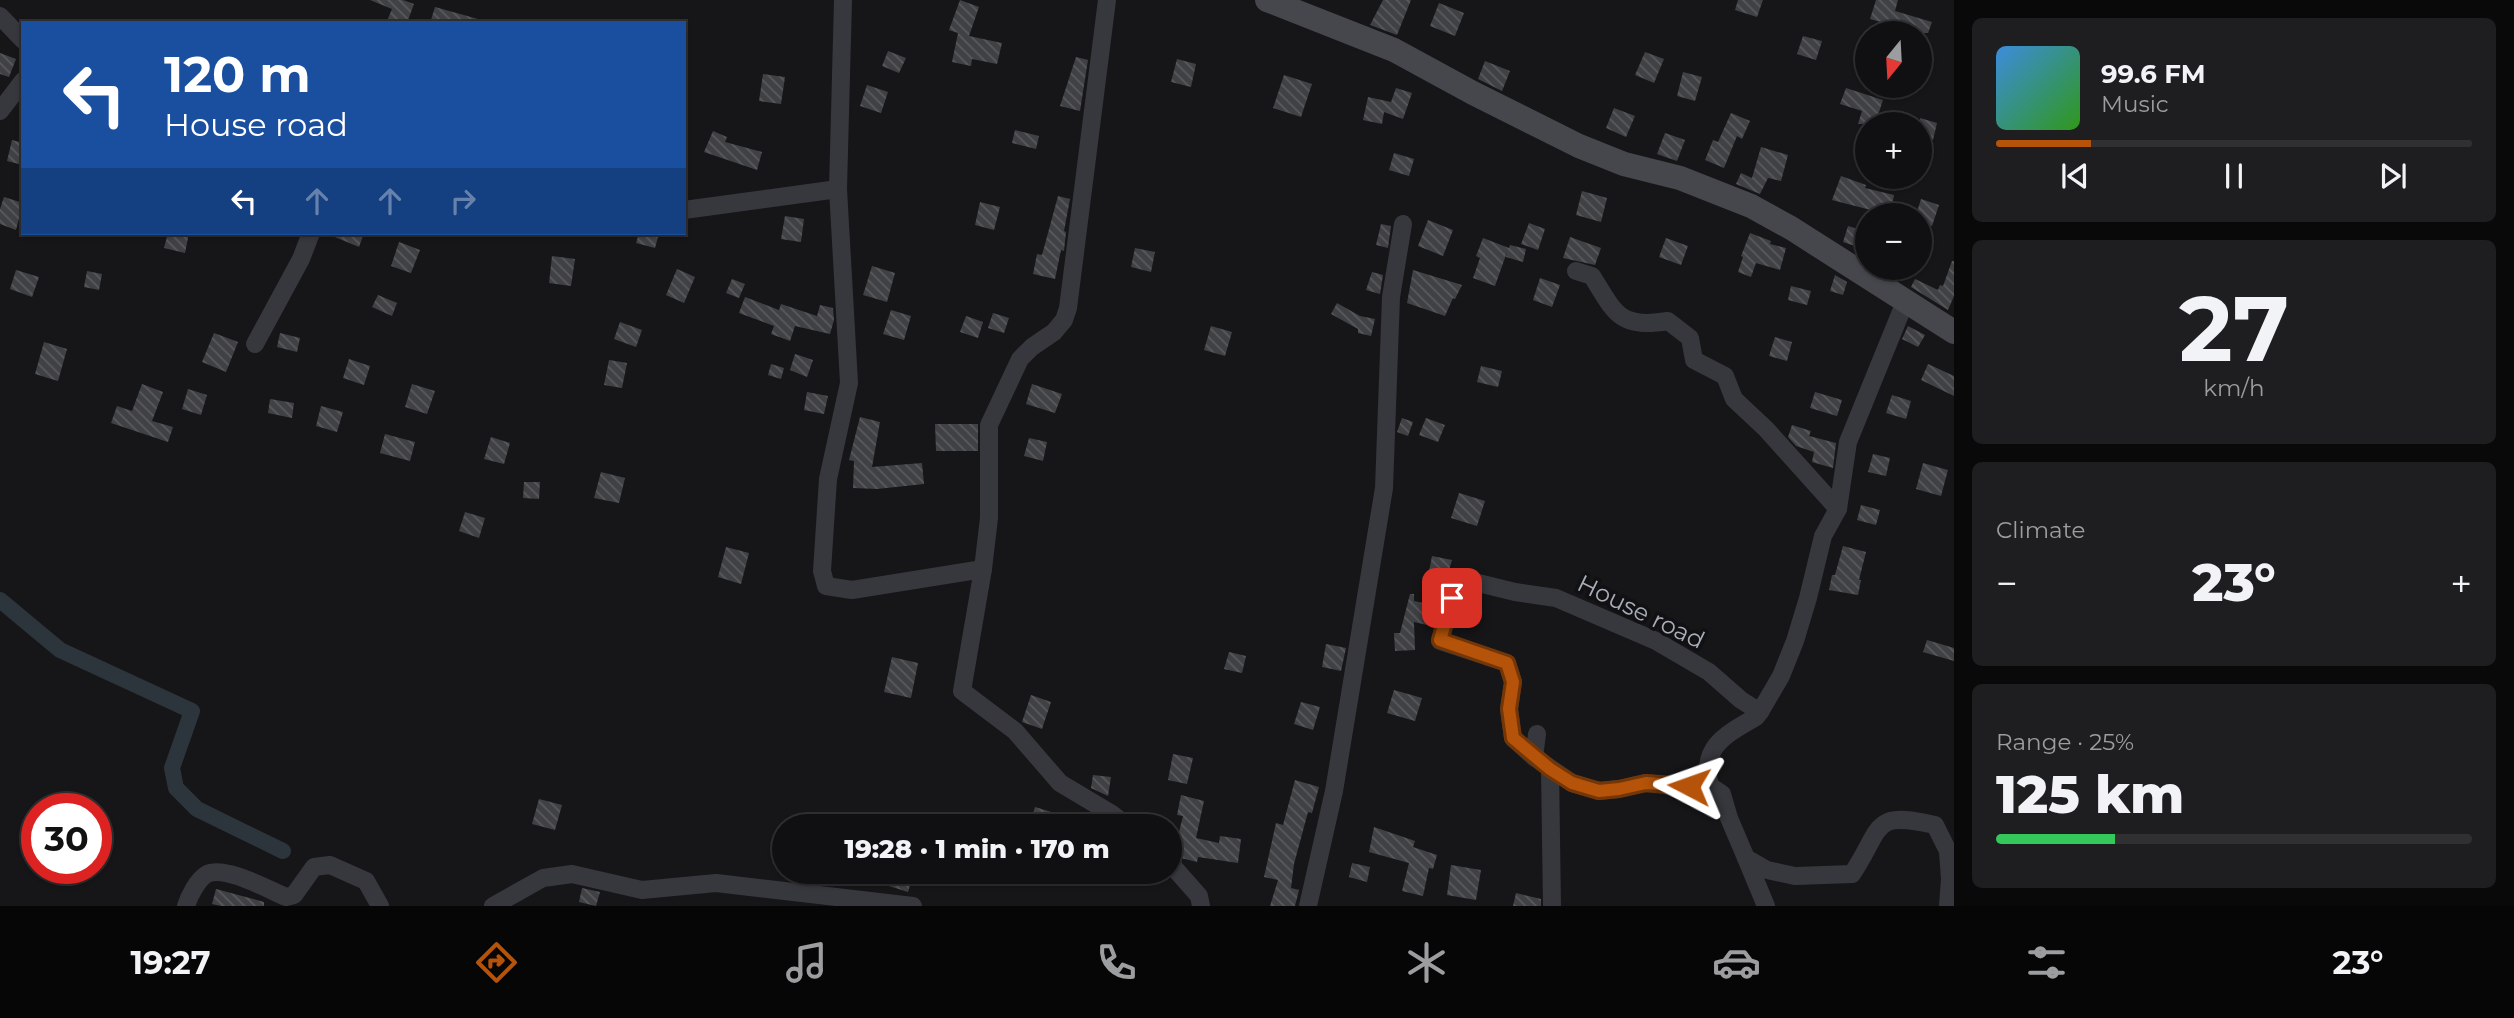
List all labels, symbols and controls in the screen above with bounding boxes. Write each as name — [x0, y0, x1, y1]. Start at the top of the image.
north arrow — [1855, 21, 1932, 98]
map controls — [1855, 21, 1932, 280]
text: 120 m — [164, 45, 311, 104]
icon: left — [49, 49, 140, 140]
text: 99.6 FM — [2101, 58, 2206, 90]
text: Music — [2101, 90, 2169, 118]
text: House road — [164, 105, 348, 144]
button: + — [1855, 112, 1932, 189]
icon: previous — [2056, 157, 2094, 195]
icon: pause — [2215, 157, 2253, 195]
icon: next — [2374, 157, 2412, 195]
icon: left — [225, 182, 263, 220]
icon: ahead — [298, 182, 336, 220]
icon: ahead — [371, 182, 409, 220]
icon: right — [444, 182, 482, 220]
button: − — [1855, 203, 1932, 280]
text: 27 — [2179, 273, 2289, 384]
text: km/h — [2203, 374, 2265, 402]
text: Climate — [1996, 516, 2085, 544]
text: 23° — [2192, 551, 2276, 614]
text: − — [1996, 560, 2018, 607]
text: + — [2450, 560, 2472, 607]
pin — [1422, 568, 1482, 628]
street label: House road — [1573, 568, 1710, 655]
icon: arrive — [1433, 579, 1471, 617]
text: Range · 25% — [1996, 728, 2134, 756]
position arrow — [1652, 749, 1726, 823]
text: 125 km — [1996, 763, 2184, 826]
speed limit sign: 30 — [21, 793, 112, 884]
text: 19:28 · 1 min · 170 m — [844, 833, 1110, 865]
icon: directions — [472, 938, 521, 987]
icon: music — [782, 938, 831, 987]
icon: phone — [1092, 938, 1141, 987]
icon: climate — [1402, 938, 1451, 987]
icon: car — [1712, 938, 1761, 987]
icon: filters — [2022, 938, 2071, 987]
text: 19:27 — [131, 943, 211, 982]
text: 23° — [2333, 943, 2383, 982]

